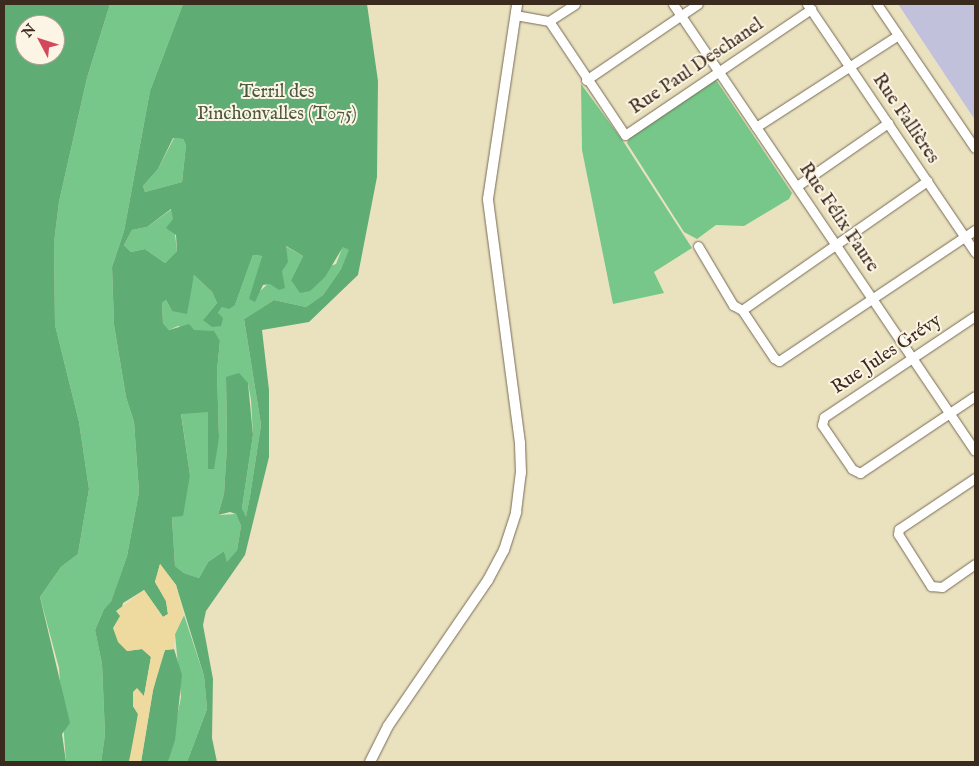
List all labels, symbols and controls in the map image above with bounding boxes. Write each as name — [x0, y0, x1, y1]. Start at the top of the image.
street label: Rue Paul Deschanel — [626, 14, 768, 120]
north arrow — [15, 15, 65, 65]
text: N — [18, 21, 40, 41]
street label: Rue Fallières — [867, 70, 943, 168]
park label: Terril des Pinchonvalles (T075) — [197, 82, 357, 126]
street label: Rue Félix Faure — [793, 159, 883, 277]
street label: Rue Jules Grévy — [828, 310, 946, 400]

